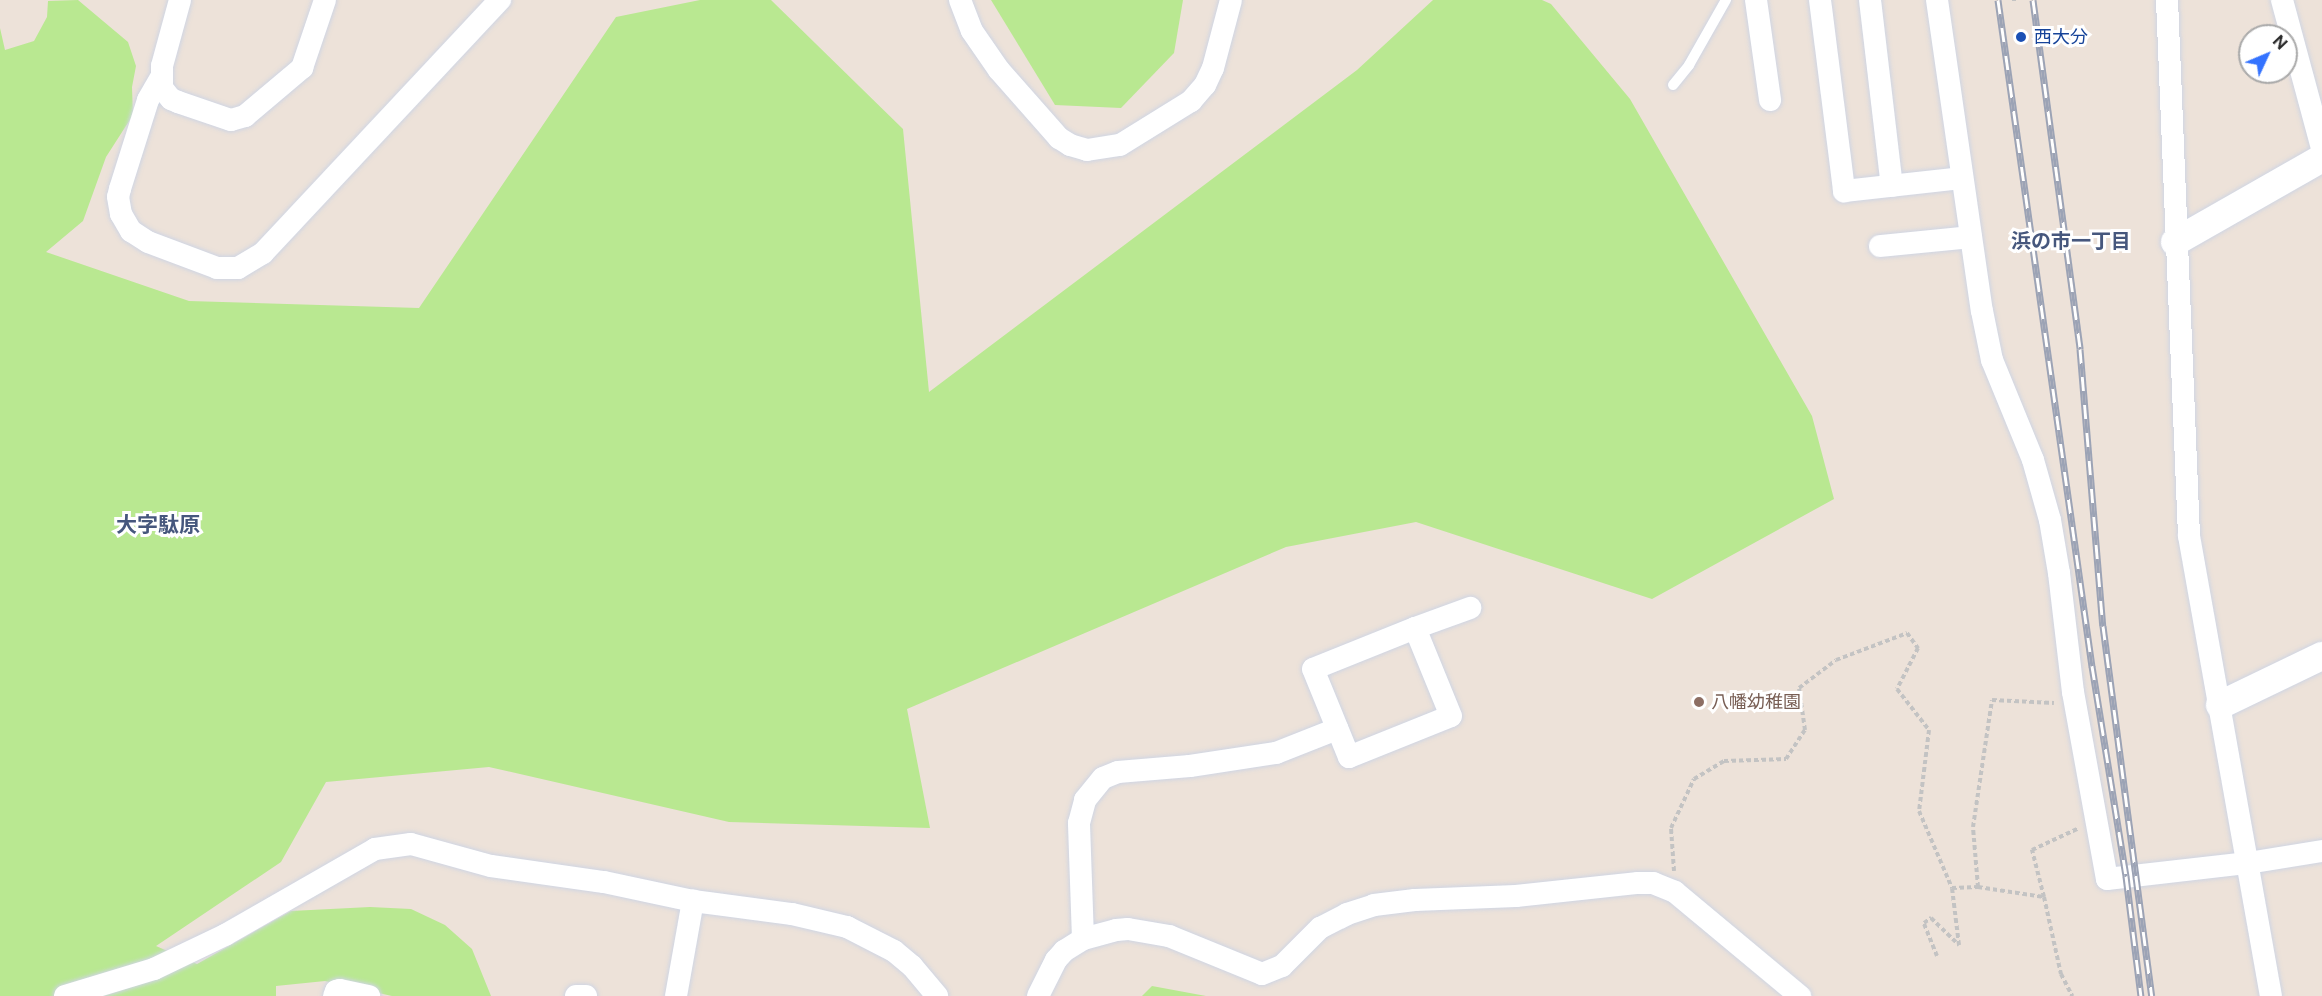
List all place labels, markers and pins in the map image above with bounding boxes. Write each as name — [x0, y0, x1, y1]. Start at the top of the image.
place label: 西大分 — [2034, 26, 2088, 48]
marker: 西大分 — [2012, 28, 2030, 46]
place label: 八幡幼稚園 — [1711, 691, 1801, 713]
marker: 八幡幼稚園 — [1692, 695, 1706, 709]

